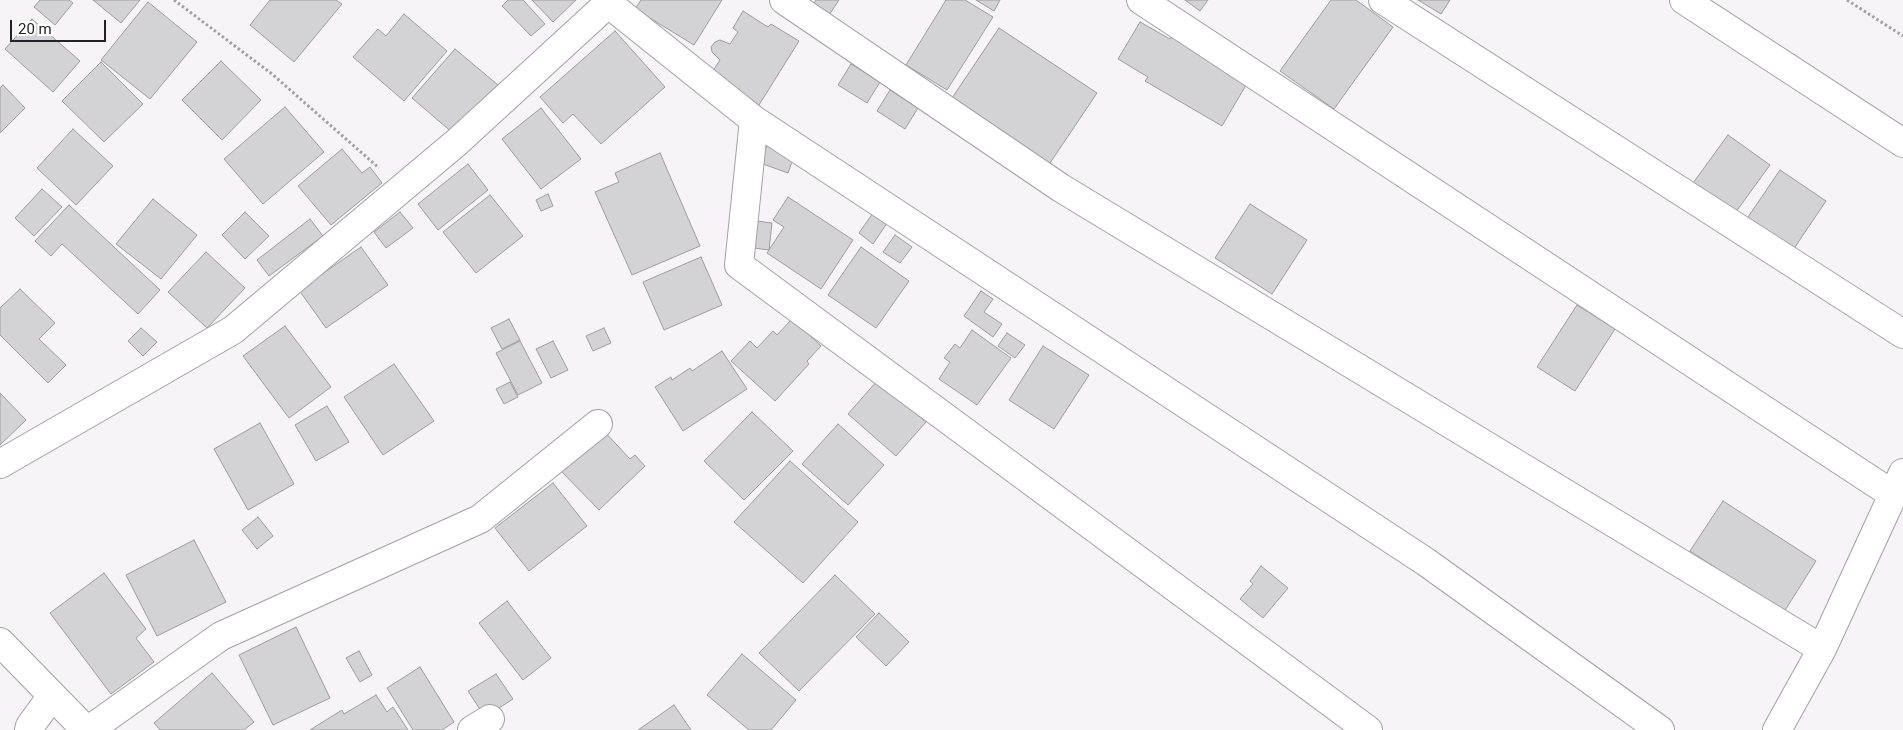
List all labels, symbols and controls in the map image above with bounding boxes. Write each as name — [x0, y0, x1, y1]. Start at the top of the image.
scale bar — [12, 10, 109, 42]
text: 20 m — [18, 20, 52, 38]

